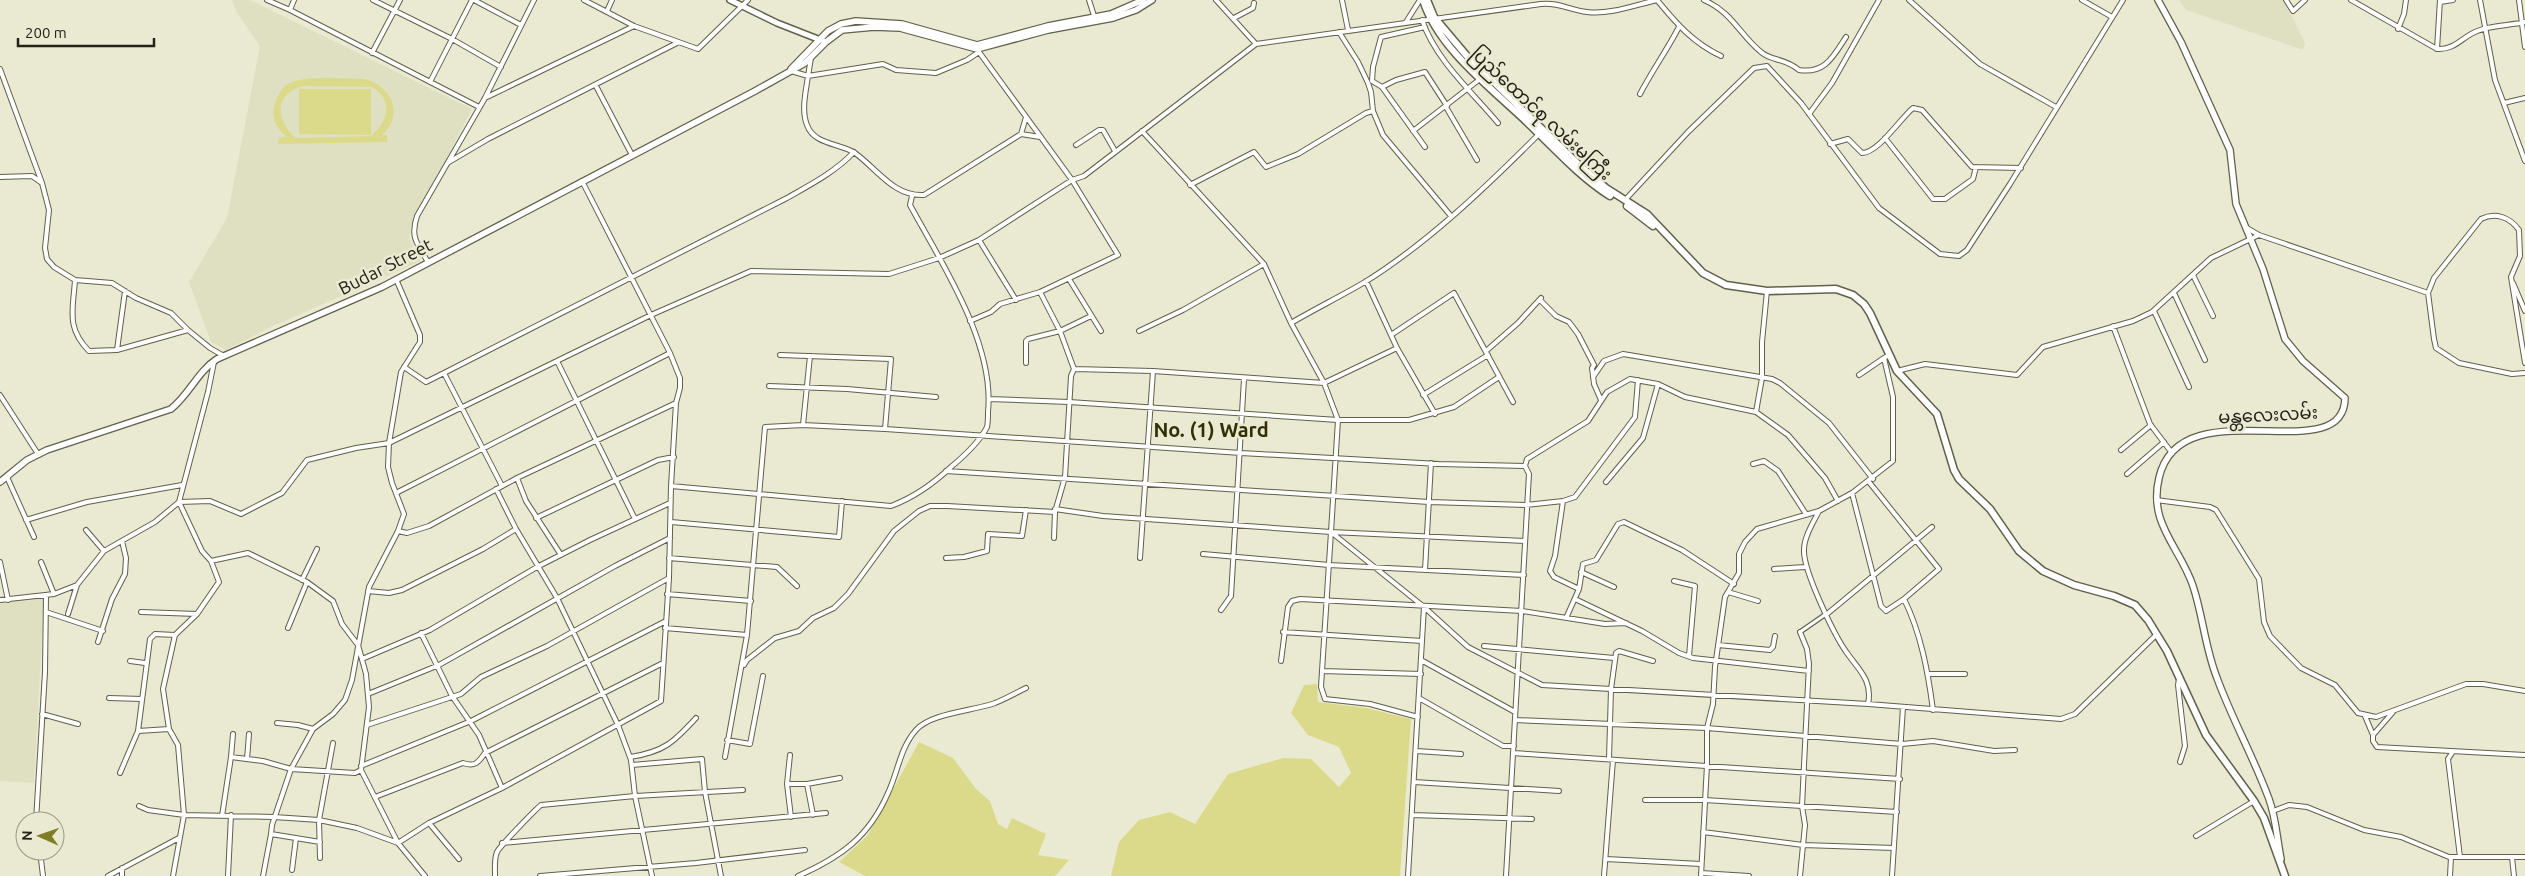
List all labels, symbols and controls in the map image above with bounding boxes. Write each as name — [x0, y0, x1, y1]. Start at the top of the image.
scale bar — [18, 15, 154, 47]
text: 200 m — [25, 24, 67, 41]
street label: ပြည်ထောင်စု လမ်းမကြီး — [1463, 40, 1619, 188]
street label: Budar Street — [335, 234, 435, 298]
street label: မန္တလေးလမ်း — [2218, 399, 2319, 433]
district label: No. (1) Ward — [1153, 418, 1269, 441]
north arrow — [15, 811, 65, 861]
text: N — [19, 830, 35, 841]

